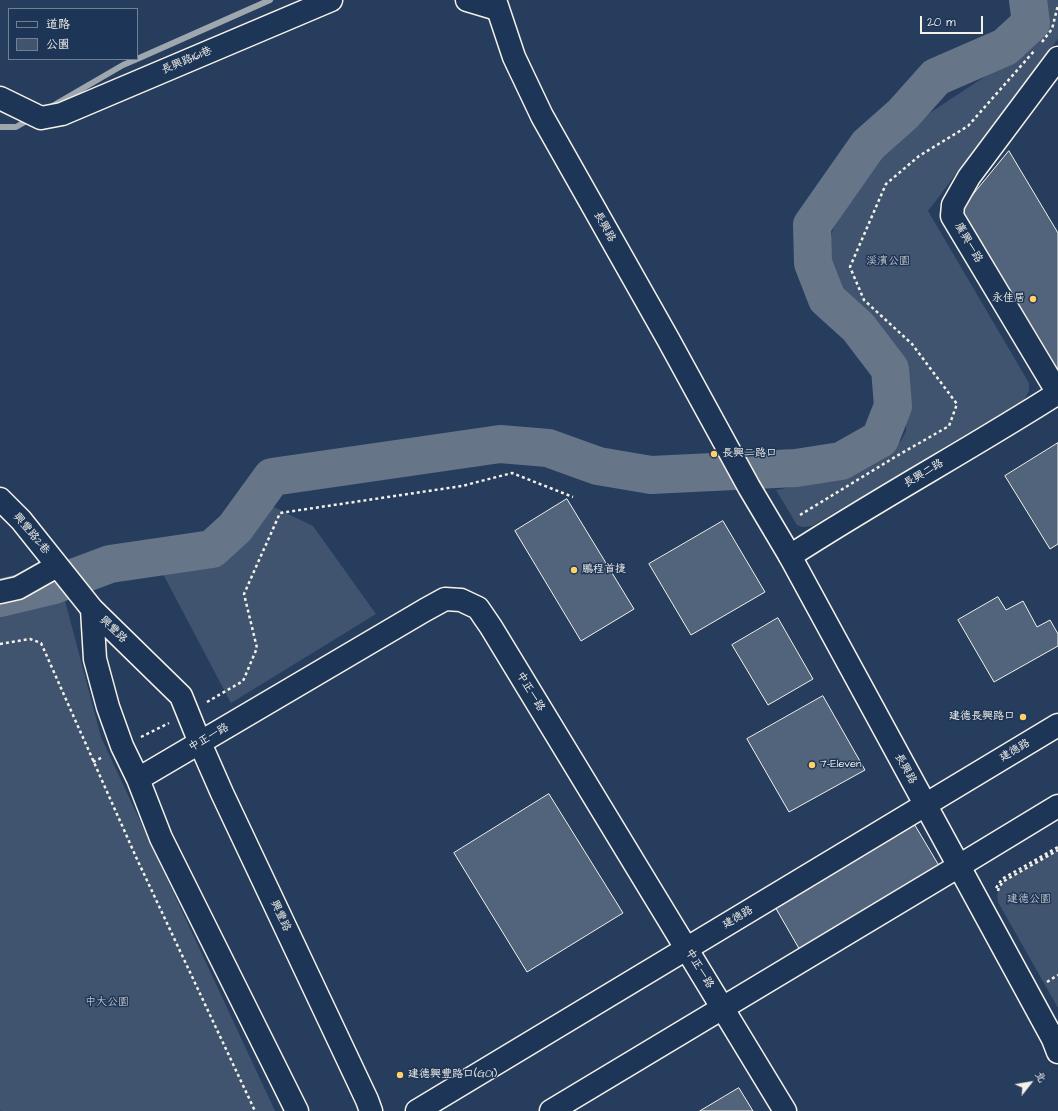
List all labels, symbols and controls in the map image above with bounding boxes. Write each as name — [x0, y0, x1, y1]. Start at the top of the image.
legend — [8, 8, 138, 60]
scale bar — [922, 8, 985, 34]
text: 20 m — [927, 14, 956, 31]
text: 道路 — [46, 16, 70, 33]
text: 公園 — [46, 36, 70, 53]
street label: 長興路161巷 — [160, 44, 214, 78]
street label: 長興路 — [590, 209, 618, 245]
street label: 廣興一路 — [951, 221, 985, 265]
park label: 溪濱公園 — [866, 255, 910, 269]
place label: 永佳居 — [992, 292, 1025, 306]
marker: 永佳居 — [1028, 294, 1038, 304]
place label: 長興二路口 — [722, 447, 777, 461]
marker: 長興二路口 — [709, 449, 719, 459]
street label: 長興二路 — [902, 457, 946, 491]
street label: 興豐路2巷 — [10, 510, 52, 558]
place label: 鵬程首捷 — [582, 563, 626, 577]
marker: 鵬程首捷 — [569, 565, 579, 575]
street label: 興豐路 — [97, 614, 129, 646]
street label: 中正一路 — [513, 670, 547, 714]
place label: 建德長興路口 — [949, 710, 1015, 724]
marker: 建德長興路口 — [1018, 712, 1028, 722]
street label: 中正一路 — [187, 721, 231, 755]
street label: 建德路 — [997, 737, 1033, 765]
street label: 長興路 — [891, 751, 919, 787]
place label: 7-Eleven — [820, 758, 862, 772]
marker: 7-Eleven — [807, 760, 817, 770]
park label: 建德公園 — [1007, 893, 1051, 907]
street label: 興豐路 — [267, 898, 293, 934]
street label: 建德路 — [720, 904, 756, 932]
street label: 中正一路 — [682, 947, 716, 991]
park label: 中大公園 — [85, 996, 129, 1010]
north arrow — [1010, 1063, 1050, 1103]
place label: 建德興豐路口(G01) — [408, 1068, 497, 1082]
text: 北 — [1031, 1068, 1050, 1085]
marker: 建德興豐路口(G01) — [395, 1070, 405, 1080]

